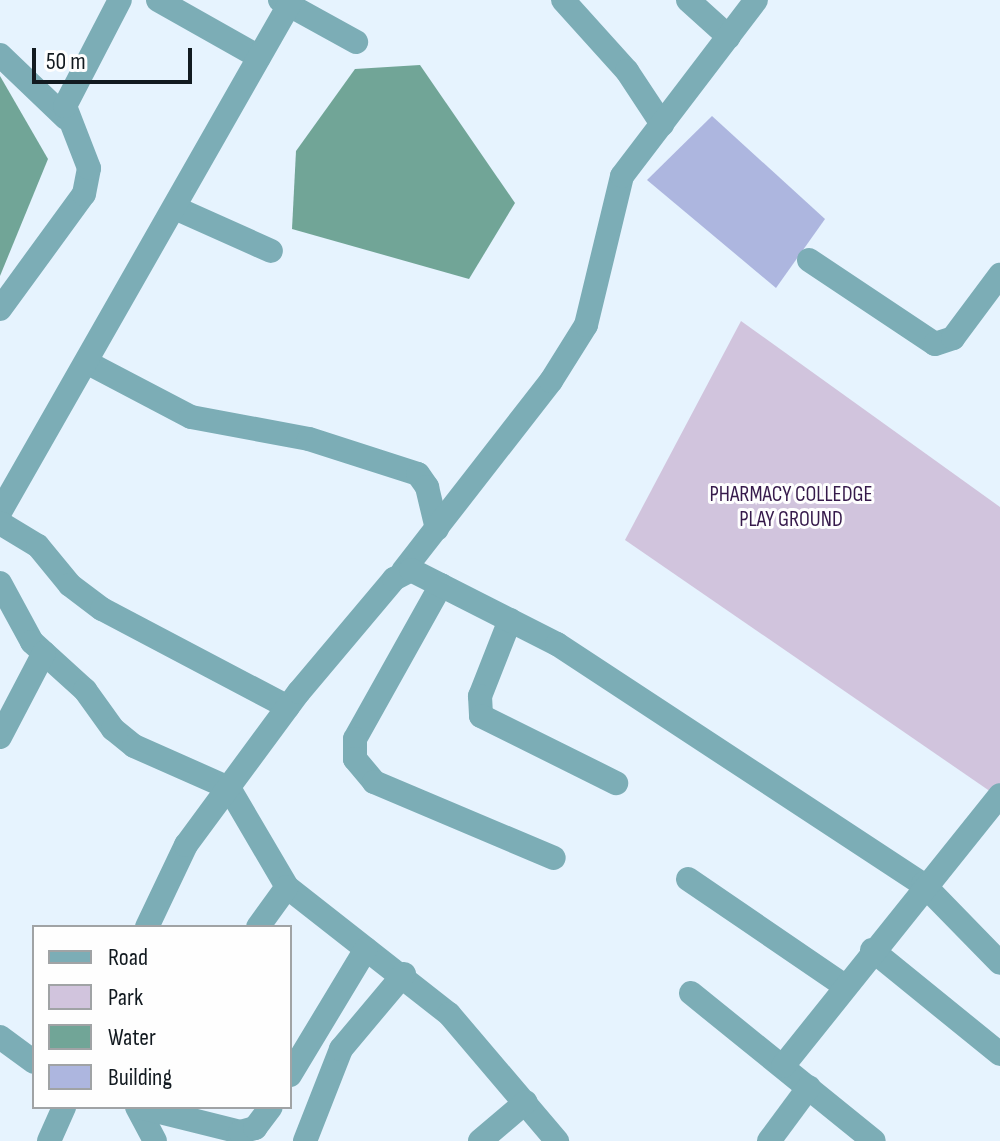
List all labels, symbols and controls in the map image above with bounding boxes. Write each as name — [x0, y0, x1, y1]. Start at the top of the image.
scale bar — [36, 32, 196, 82]
text: 50 m — [46, 47, 86, 76]
park label: PHARMACY COLLEDGE PLAY GROUND — [709, 481, 873, 532]
legend — [32, 925, 292, 1109]
text: Road — [108, 943, 148, 972]
text: Park — [108, 983, 143, 1012]
text: Water — [108, 1023, 156, 1052]
text: Building — [108, 1063, 172, 1092]

